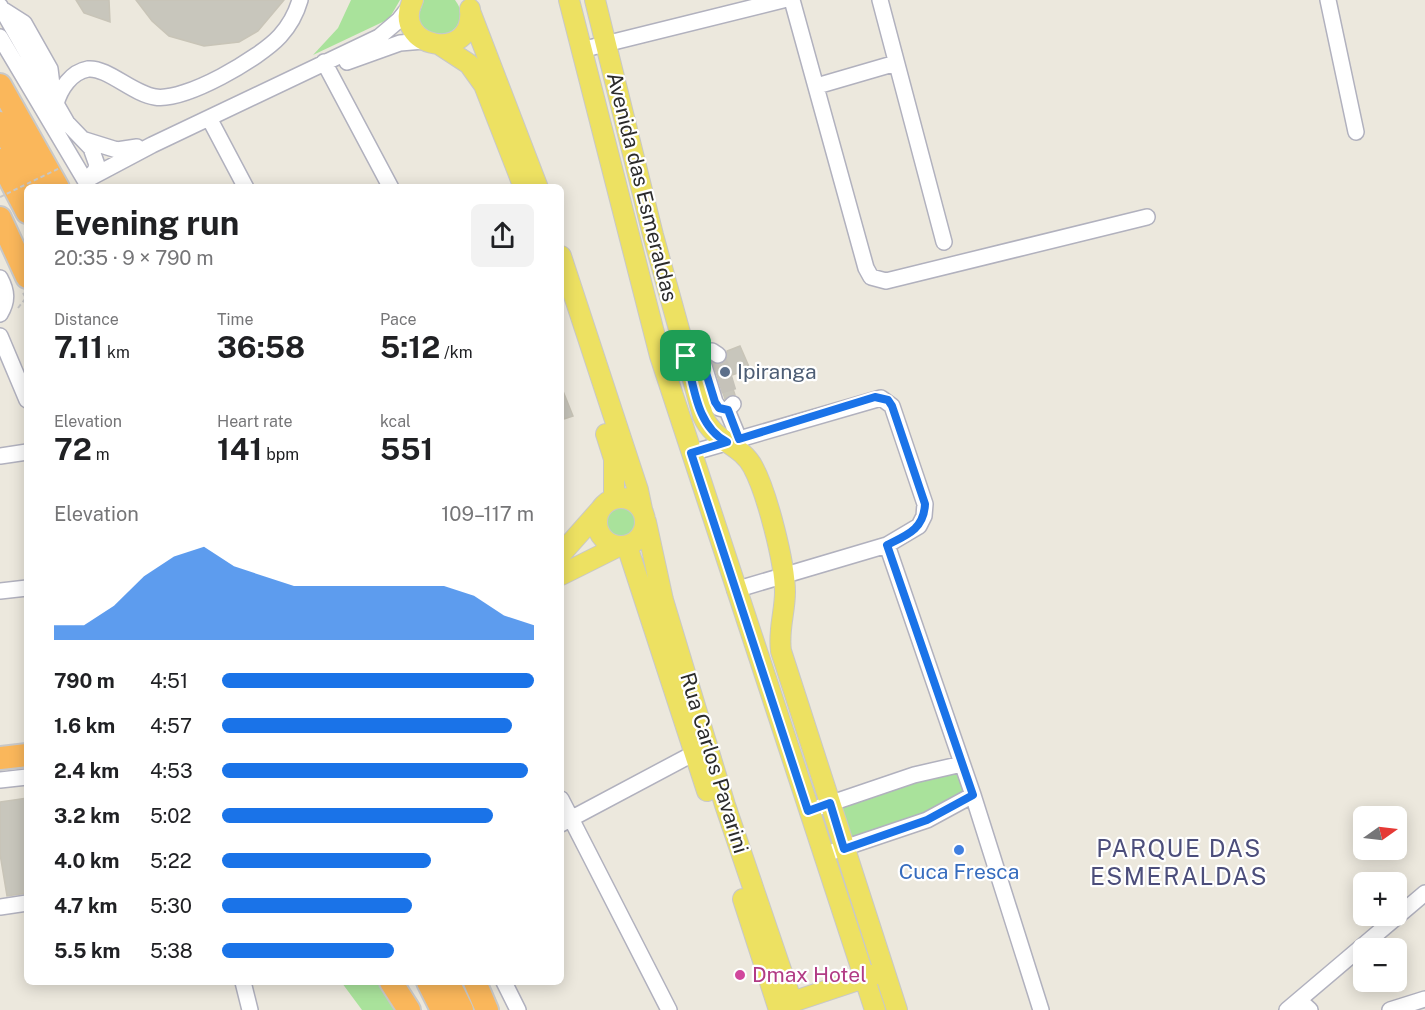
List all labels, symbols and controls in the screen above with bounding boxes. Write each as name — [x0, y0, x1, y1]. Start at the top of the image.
street label: Avenida das Esmeraldas — [602, 70, 683, 304]
text: Evening run — [54, 204, 239, 242]
button: share — [471, 204, 534, 267]
text: 20:35 · 9 × 790 m — [54, 246, 214, 270]
text: Distance — [54, 310, 119, 329]
text: Time — [217, 310, 253, 329]
text: Pace — [380, 310, 417, 329]
text: 7.11 — [54, 329, 103, 365]
text: 36:58 — [217, 329, 305, 365]
text: 5:12 — [380, 329, 440, 365]
pin — [660, 330, 711, 381]
icon: arrive — [669, 339, 702, 372]
text: km — [103, 343, 130, 362]
text: /km — [440, 343, 473, 362]
place label: Ipiranga — [737, 359, 817, 384]
marker: Ipiranga — [718, 365, 732, 379]
text: Elevation — [54, 412, 122, 431]
text: Heart rate — [217, 412, 293, 431]
text: kcal — [380, 412, 411, 431]
text: 72 — [54, 431, 92, 467]
text: 141 — [217, 431, 262, 467]
text: 551 — [380, 431, 433, 467]
text: m — [92, 445, 110, 464]
text: bpm — [262, 445, 299, 464]
text: Elevation — [54, 502, 139, 526]
text: 109–117 m — [441, 502, 534, 526]
text: 790 m — [54, 669, 115, 693]
text: 4:51 — [150, 669, 188, 693]
street label: Rua Carlos Pavarini — [675, 669, 754, 856]
text: 1.6 km — [54, 714, 115, 738]
text: 4:57 — [150, 714, 192, 738]
text: 2.4 km — [54, 759, 119, 783]
text: 4:53 — [150, 759, 193, 783]
text: 3.2 km — [54, 804, 120, 828]
text: 5:02 — [150, 804, 191, 828]
north arrow — [1353, 806, 1407, 860]
map controls — [1353, 806, 1407, 992]
district label: PARQUE DAS ESMERALDAS — [1090, 834, 1268, 890]
marker: Cuca Fresca — [952, 843, 966, 857]
text: 4.0 km — [54, 849, 119, 873]
text: 5:22 — [150, 849, 192, 873]
place label: Cuca Fresca — [899, 859, 1019, 884]
button: + — [1353, 872, 1407, 926]
text: 4.7 km — [54, 894, 117, 918]
text: 5:30 — [150, 894, 192, 918]
button: − — [1353, 938, 1407, 992]
text: 5.5 km — [54, 939, 120, 963]
text: 5:38 — [150, 939, 193, 963]
place label: Dmax Hotel — [752, 962, 867, 987]
marker: Dmax Hotel — [733, 968, 747, 982]

